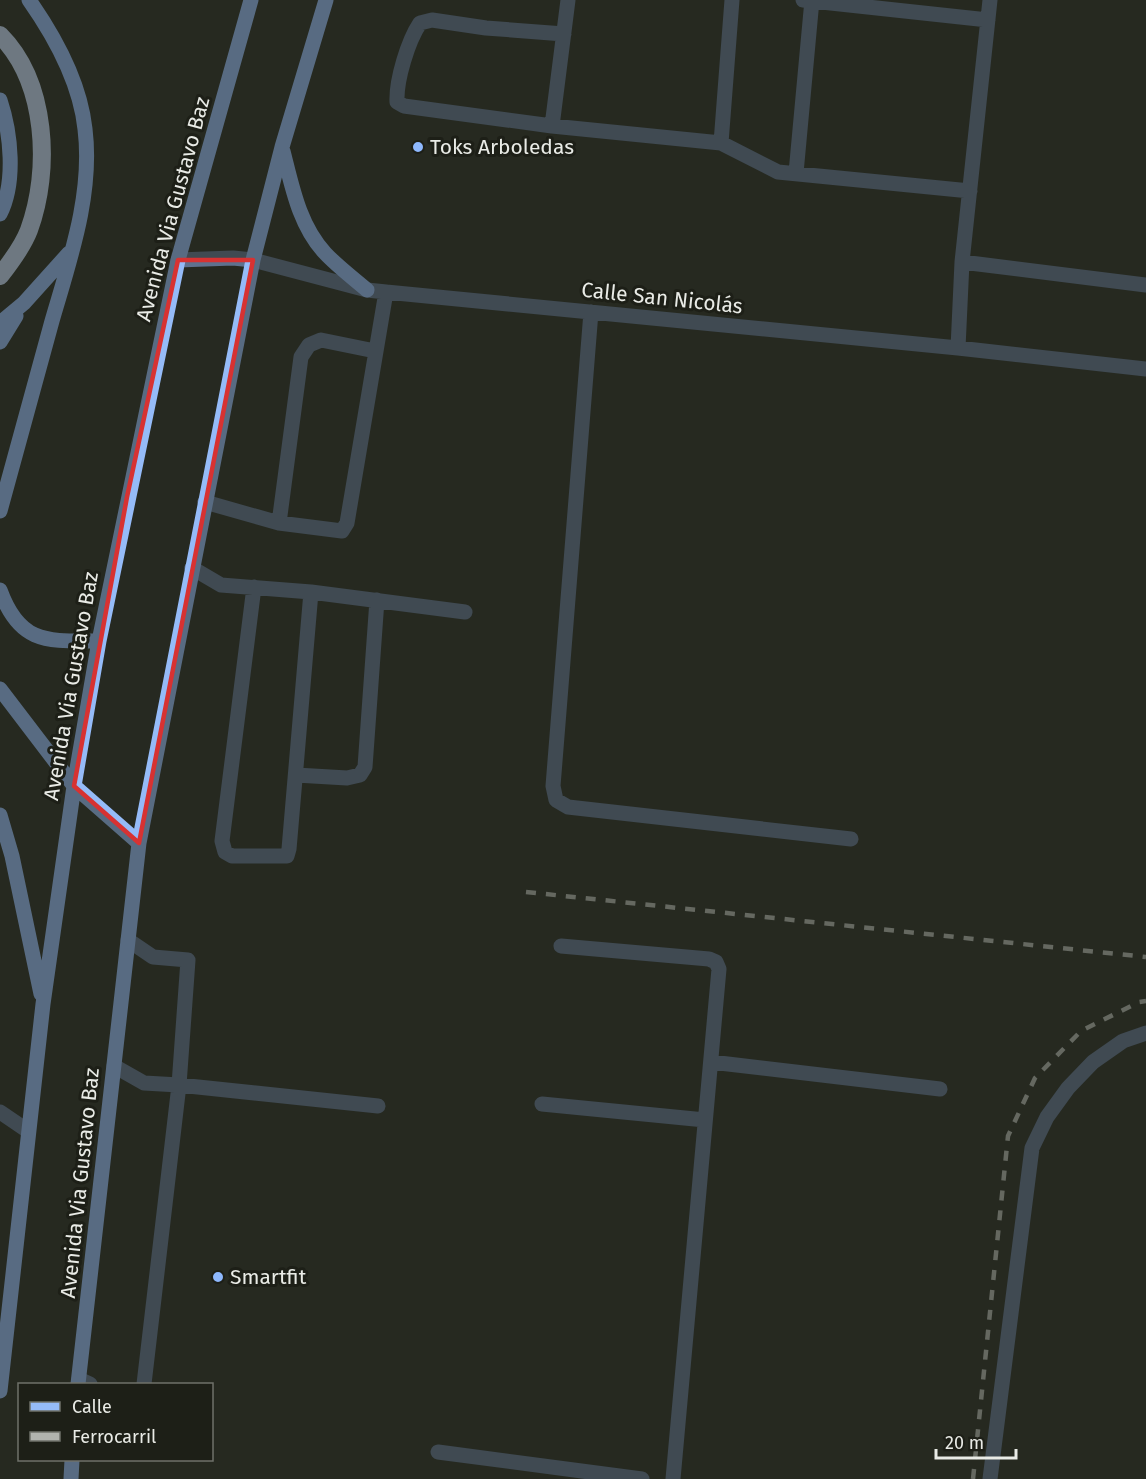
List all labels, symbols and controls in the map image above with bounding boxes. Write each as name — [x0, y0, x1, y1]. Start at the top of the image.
street label: Avenida Via Gustavo Baz — [131, 94, 215, 324]
place label: Toks Arboledas — [430, 134, 574, 160]
marker: Toks Arboledas — [411, 140, 425, 154]
street label: Calle San Nicolás — [580, 277, 744, 319]
street label: Avenida Via Gustavo Baz — [38, 570, 104, 802]
street label: Avenida Via Gustavo Baz — [55, 1067, 105, 1299]
place label: Smartfit — [230, 1264, 307, 1290]
marker: Smartfit — [211, 1270, 225, 1284]
legend — [18, 1383, 213, 1461]
text: Calle — [72, 1396, 112, 1418]
scale bar — [936, 1422, 1016, 1460]
text: Ferrocarril — [72, 1426, 156, 1448]
text: 20 m — [945, 1432, 984, 1454]

